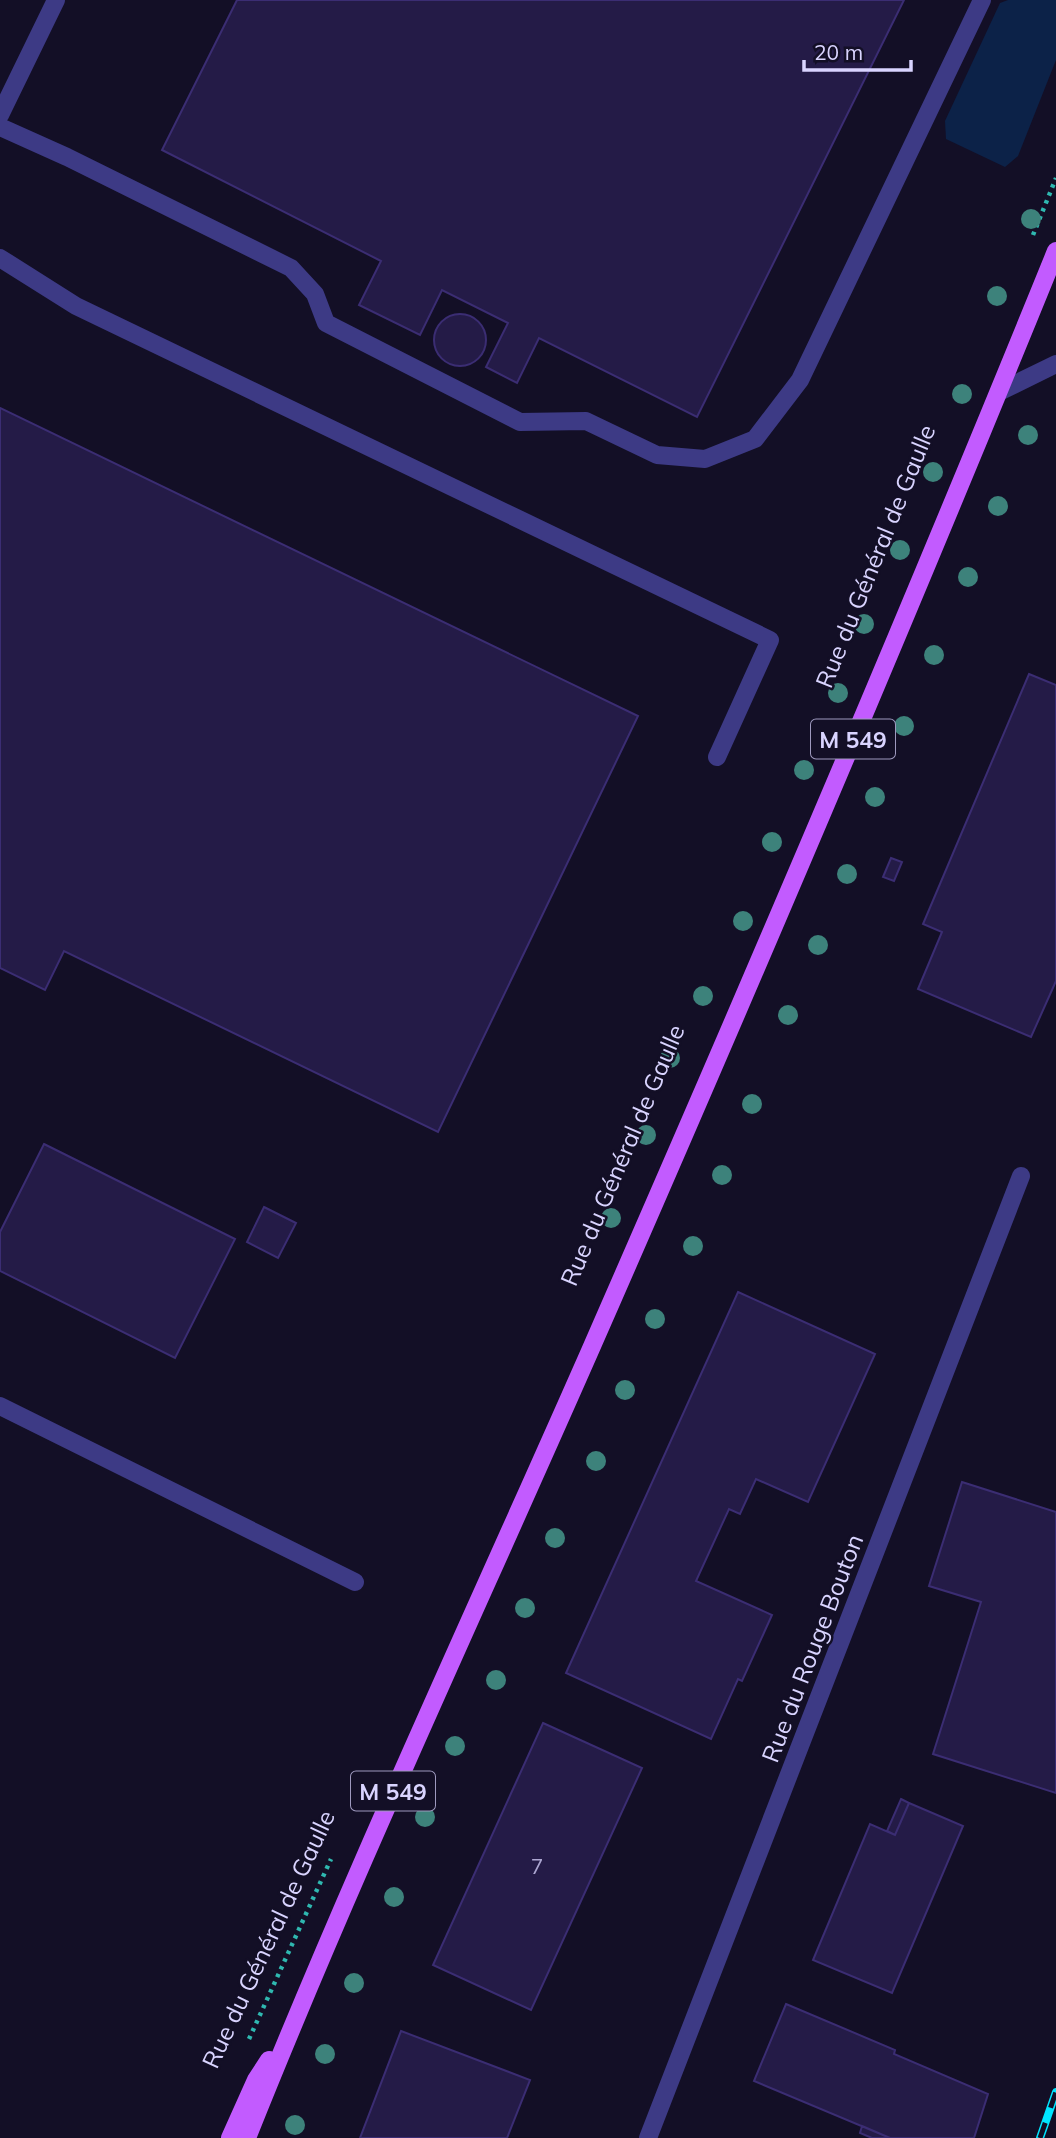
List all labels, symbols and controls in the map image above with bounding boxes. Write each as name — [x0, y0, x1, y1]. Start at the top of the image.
scale bar — [804, 28, 911, 72]
text: 20 m — [814, 39, 863, 65]
street label: Rue du Général de Gaulle — [808, 420, 942, 692]
road number: M 549 — [811, 720, 895, 758]
street label: Rue du Général de Gaulle — [553, 1020, 691, 1290]
street label: Rue du Rouge Bouton — [755, 1530, 869, 1766]
road number: M 549 — [351, 1772, 435, 1811]
street label: Rue du Général de Gaulle — [195, 1805, 341, 2073]
house number: 7 — [531, 1853, 543, 1879]

